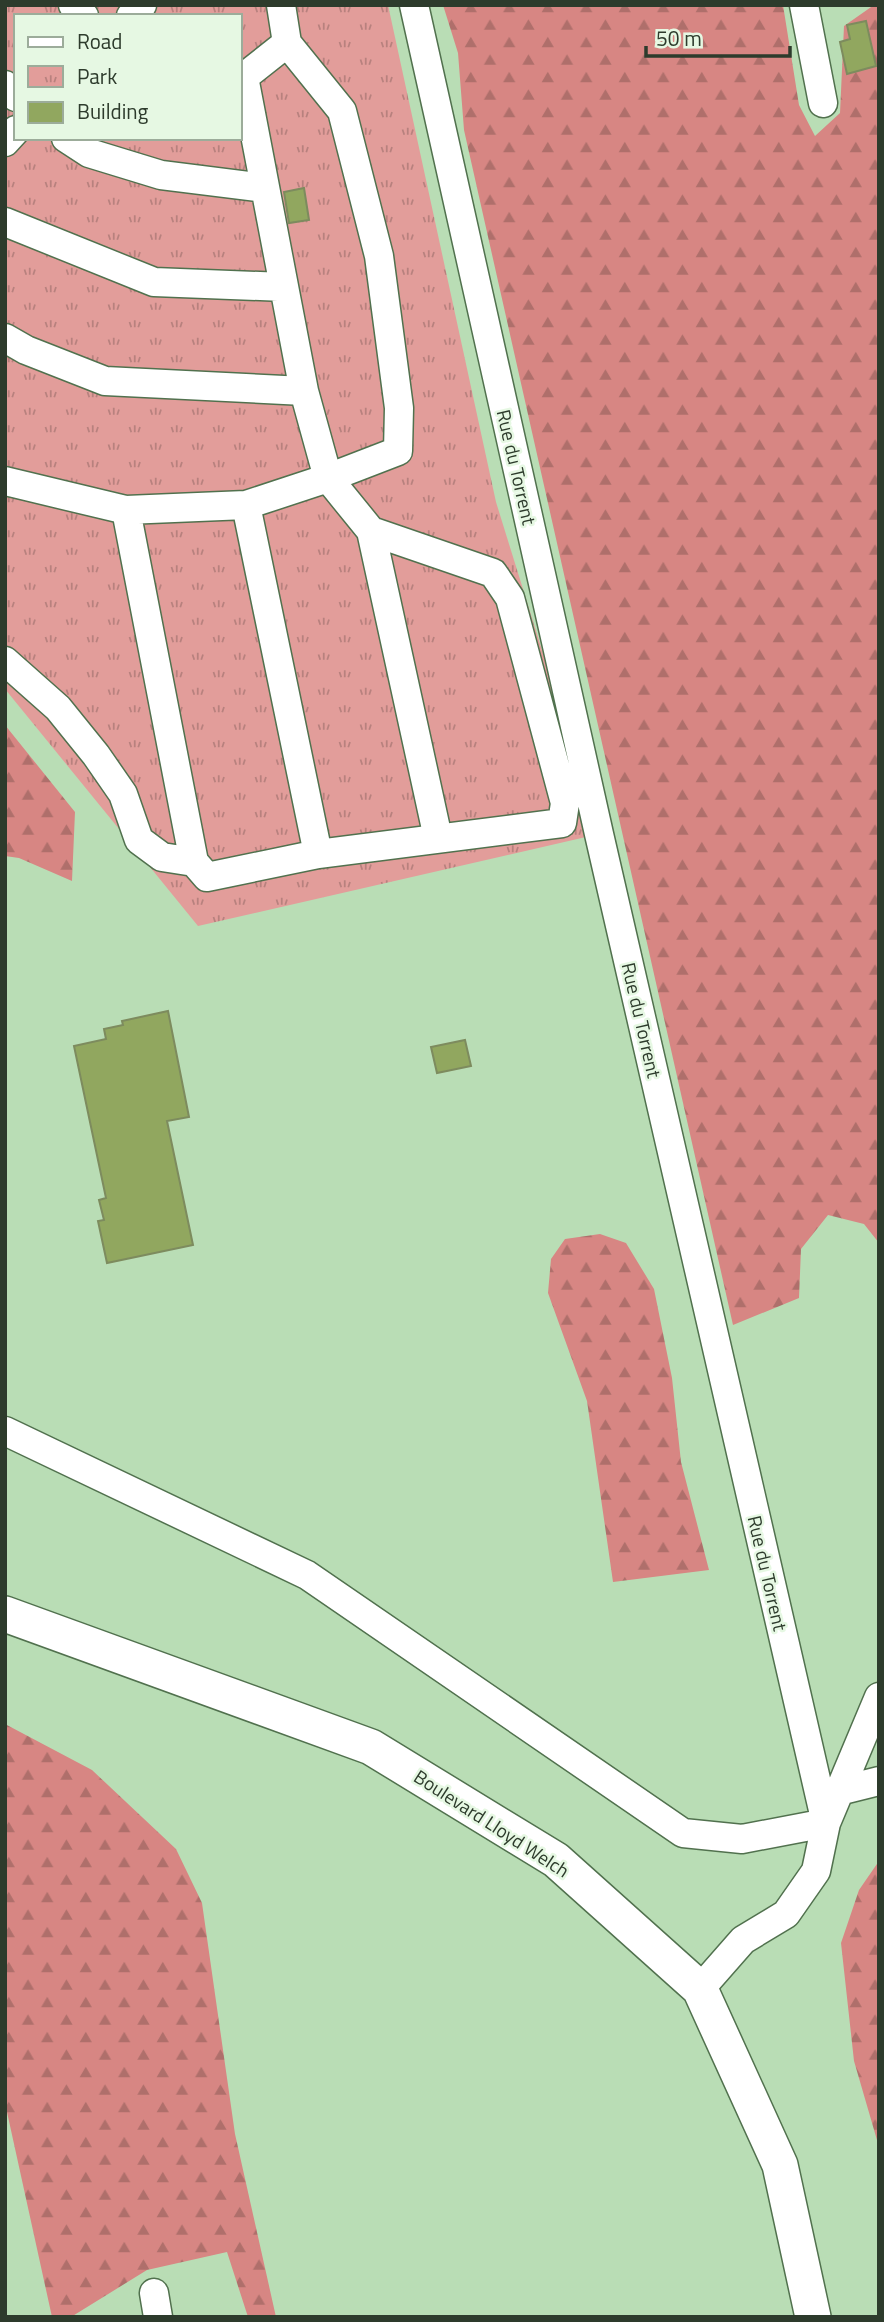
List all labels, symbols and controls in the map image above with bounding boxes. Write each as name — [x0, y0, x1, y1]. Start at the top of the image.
legend — [14, 14, 242, 140]
scale bar — [646, 14, 790, 58]
text: 50 m — [656, 22, 702, 54]
text: Road — [77, 25, 122, 57]
text: Park — [77, 60, 117, 92]
text: Building — [77, 95, 149, 127]
street label: Rue du Torrent — [490, 406, 544, 528]
street label: Rue du Torrent — [615, 959, 669, 1081]
street label: Rue du Torrent — [741, 1512, 795, 1634]
street label: Boulevard Lloyd Welch — [409, 1762, 575, 1884]

